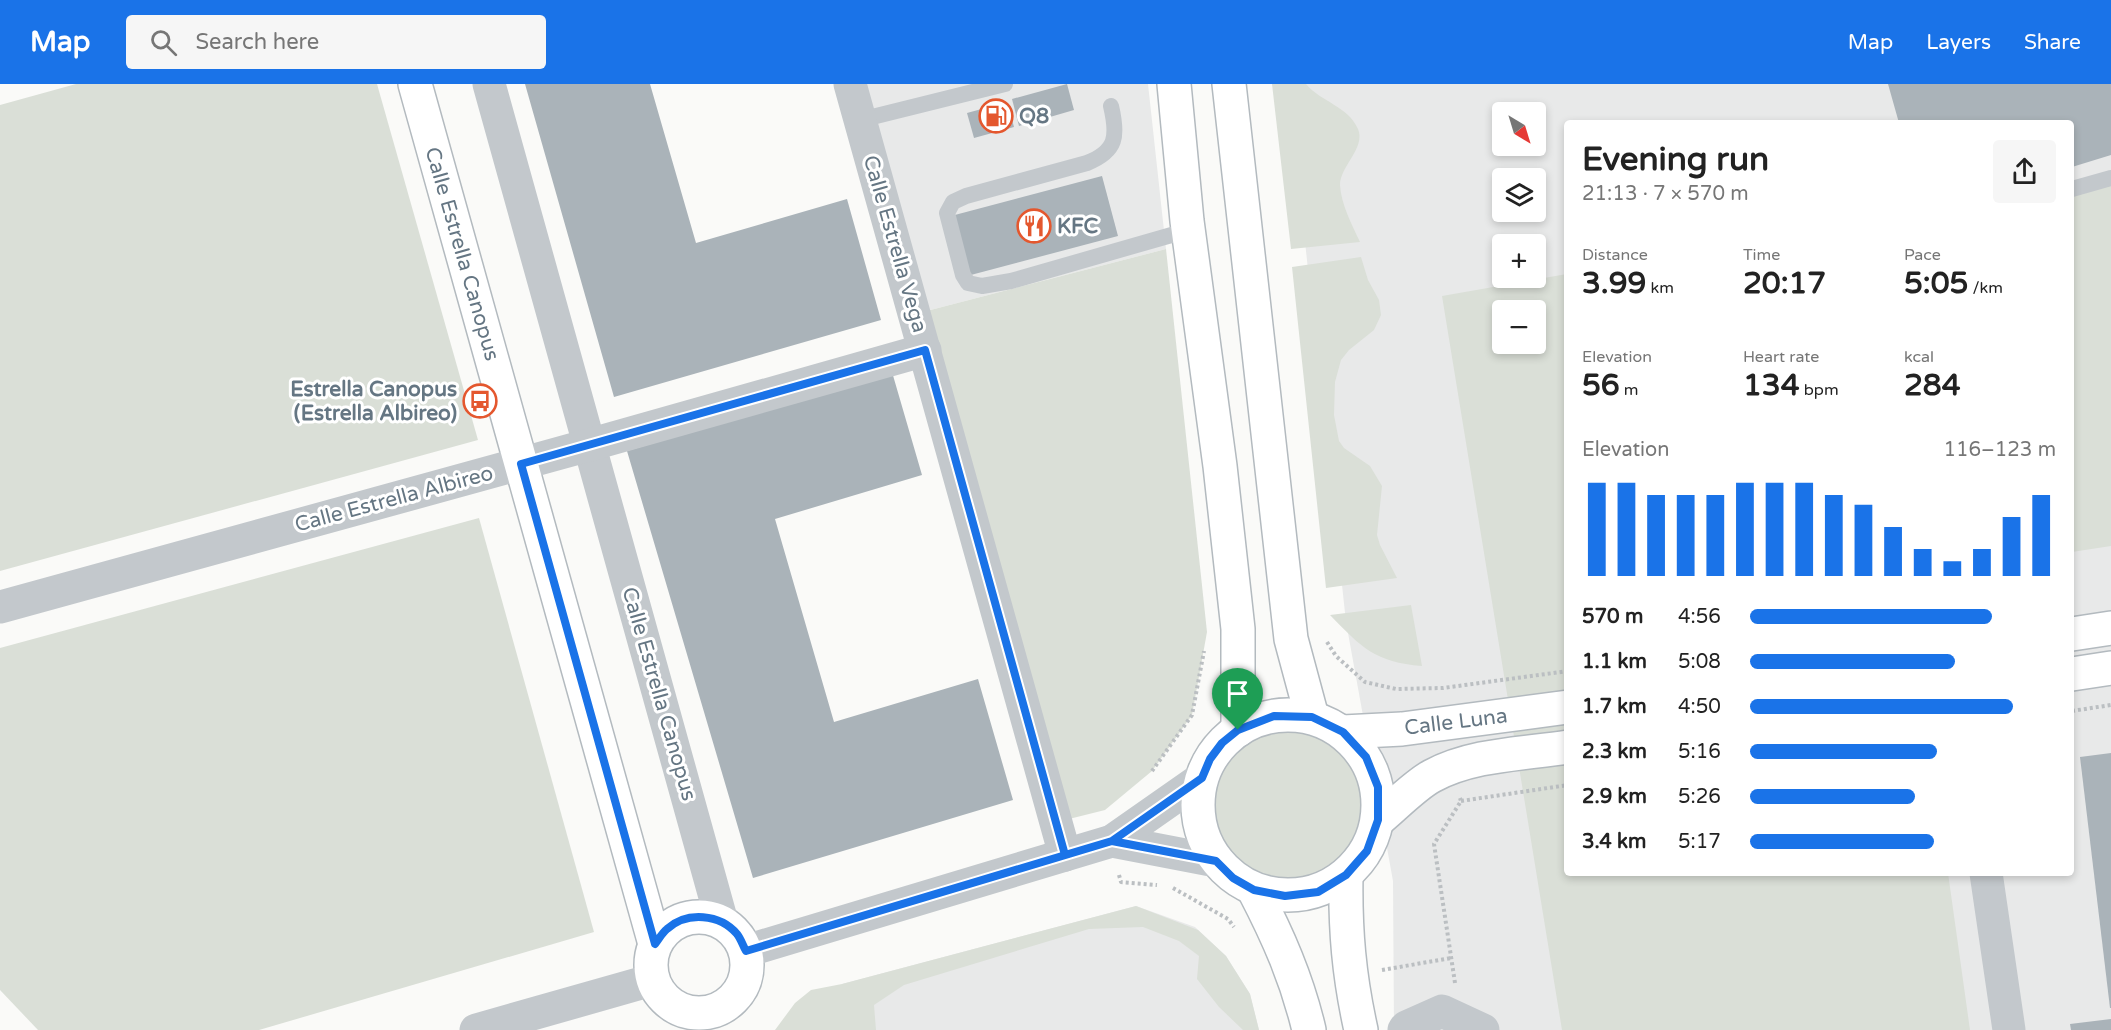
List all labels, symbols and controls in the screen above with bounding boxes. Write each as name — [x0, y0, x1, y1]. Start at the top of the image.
search box — [126, 15, 546, 69]
text: Map — [30, 25, 90, 59]
icon: search — [147, 26, 180, 59]
text: Search here — [195, 29, 319, 55]
text: Map — [1848, 30, 1893, 55]
text: Layers — [1926, 30, 1991, 55]
text: Share — [2024, 30, 2081, 55]
fuel station icon: Q8 — [978, 98, 1014, 134]
north arrow — [1492, 102, 1546, 156]
map controls — [1492, 102, 1546, 354]
place label: Q8 — [1019, 104, 1049, 129]
text: Evening run — [1582, 140, 1769, 179]
button: share — [1993, 140, 2056, 203]
street label: Calle Estrella Canopus — [420, 144, 504, 364]
street label: Calle Estrella Vega — [858, 153, 932, 335]
button: layers — [1492, 168, 1546, 222]
text: 21:13 · 7 × 570 m — [1582, 182, 1749, 206]
restaurant icon: KFC — [1016, 208, 1052, 244]
place label: KFC — [1057, 214, 1098, 239]
button: + — [1492, 234, 1546, 288]
text: Distance — [1582, 245, 1648, 265]
text: Time — [1743, 245, 1780, 265]
text: Pace — [1904, 245, 1941, 265]
text: 3.99 — [1582, 265, 1646, 302]
text: 20:17 — [1743, 265, 1826, 302]
text: 5:05 — [1904, 265, 1968, 302]
text: km — [1646, 278, 1674, 298]
text: /km — [1968, 278, 2003, 298]
button: − — [1492, 300, 1546, 354]
text: Elevation — [1582, 347, 1652, 367]
text: Heart rate — [1743, 347, 1819, 367]
text: kcal — [1904, 347, 1934, 367]
text: 56 — [1582, 367, 1620, 404]
text: 134 — [1743, 367, 1800, 404]
text: 284 — [1904, 367, 1961, 404]
place label: Estrella Canopus (Estrella Albireo) — [290, 377, 457, 426]
text: m — [1620, 380, 1639, 400]
text: bpm — [1800, 380, 1839, 400]
bus stop icon: Estrella Canopus (Estrella Albireo) — [462, 383, 498, 419]
text: Elevation — [1582, 438, 1669, 462]
text: 116–123 m — [1943, 438, 2056, 462]
street label: Calle Estrella Albireo — [292, 460, 496, 538]
street label: Calle Estrella Canopus — [617, 584, 701, 804]
text: 570 m — [1582, 605, 1643, 629]
text: 4:56 — [1678, 605, 1721, 629]
text: 1.1 km — [1582, 650, 1647, 674]
text: 5:08 — [1678, 650, 1721, 674]
pin — [1212, 668, 1263, 730]
icon: arrive — [1221, 677, 1254, 710]
text: 1.7 km — [1582, 695, 1647, 719]
text: 4:50 — [1678, 695, 1721, 719]
street label: Calle Luna — [1403, 703, 1509, 741]
text: 2.3 km — [1582, 740, 1647, 764]
text: 5:16 — [1678, 740, 1721, 764]
text: 2.9 km — [1582, 785, 1647, 809]
text: 5:26 — [1678, 785, 1721, 809]
text: 3.4 km — [1582, 830, 1646, 854]
text: 5:17 — [1678, 830, 1721, 854]

